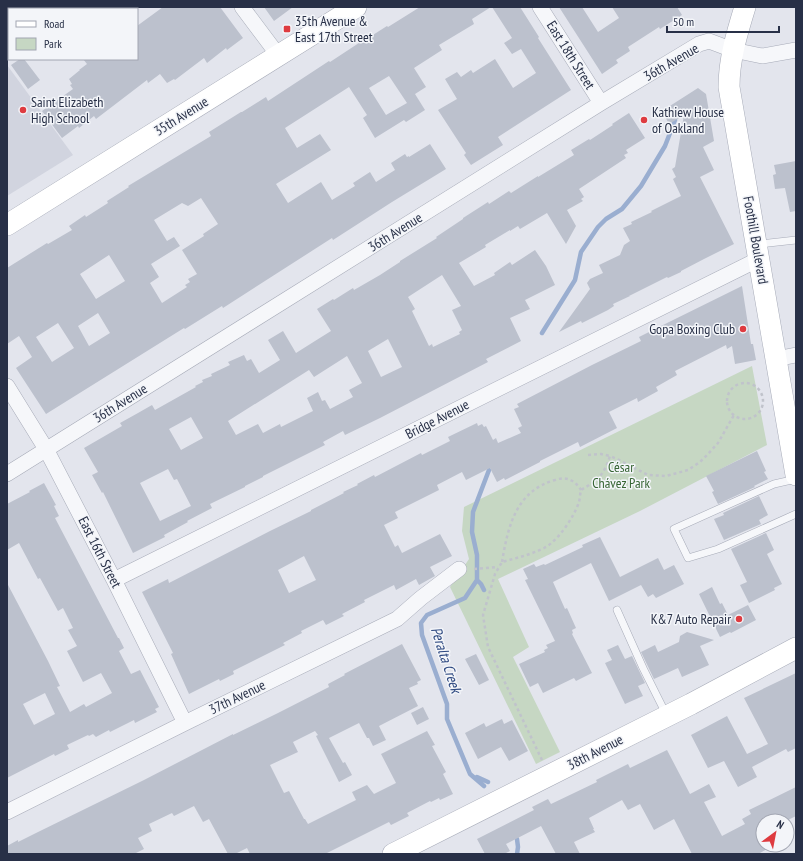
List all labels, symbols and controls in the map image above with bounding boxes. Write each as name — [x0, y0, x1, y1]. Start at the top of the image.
legend — [8, 8, 138, 60]
scale bar — [667, 8, 779, 34]
place label: 35th Avenue & East 17th Street — [295, 12, 373, 46]
text: 50 m — [673, 14, 694, 29]
text: Road — [44, 16, 64, 31]
street label: East 18th Street — [543, 17, 599, 93]
marker: 35th Avenue & East 17th Street — [282, 24, 292, 34]
text: Park — [44, 36, 62, 51]
street label: 36th Avenue — [640, 39, 702, 85]
street label: 35th Avenue — [151, 92, 212, 140]
place label: Saint Elizabeth High School — [31, 93, 103, 127]
place label: Kathiew House of Oakland — [652, 103, 724, 137]
marker: Saint Elizabeth High School — [18, 105, 28, 115]
marker: Kathiew House of Oakland — [639, 115, 649, 125]
street label: Foothill Boulevard — [739, 195, 773, 285]
street label: 36th Avenue — [365, 208, 426, 256]
place label: Gopa Boxing Club — [649, 320, 735, 338]
marker: Gopa Boxing Club — [738, 324, 748, 334]
street label: 36th Avenue — [90, 379, 151, 427]
street label: Bridge Avenue — [402, 395, 472, 443]
park label: César Chávez Park — [592, 458, 650, 492]
street label: East 16th Street — [74, 513, 126, 591]
place label: K&7 Auto Repair — [651, 610, 731, 628]
marker: K&7 Auto Repair — [734, 614, 744, 624]
water label: Peralta Creek — [427, 624, 467, 697]
street label: 37th Avenue — [206, 676, 268, 718]
street label: 38th Avenue — [564, 730, 626, 774]
north arrow — [755, 813, 795, 853]
text: N — [774, 817, 787, 832]

